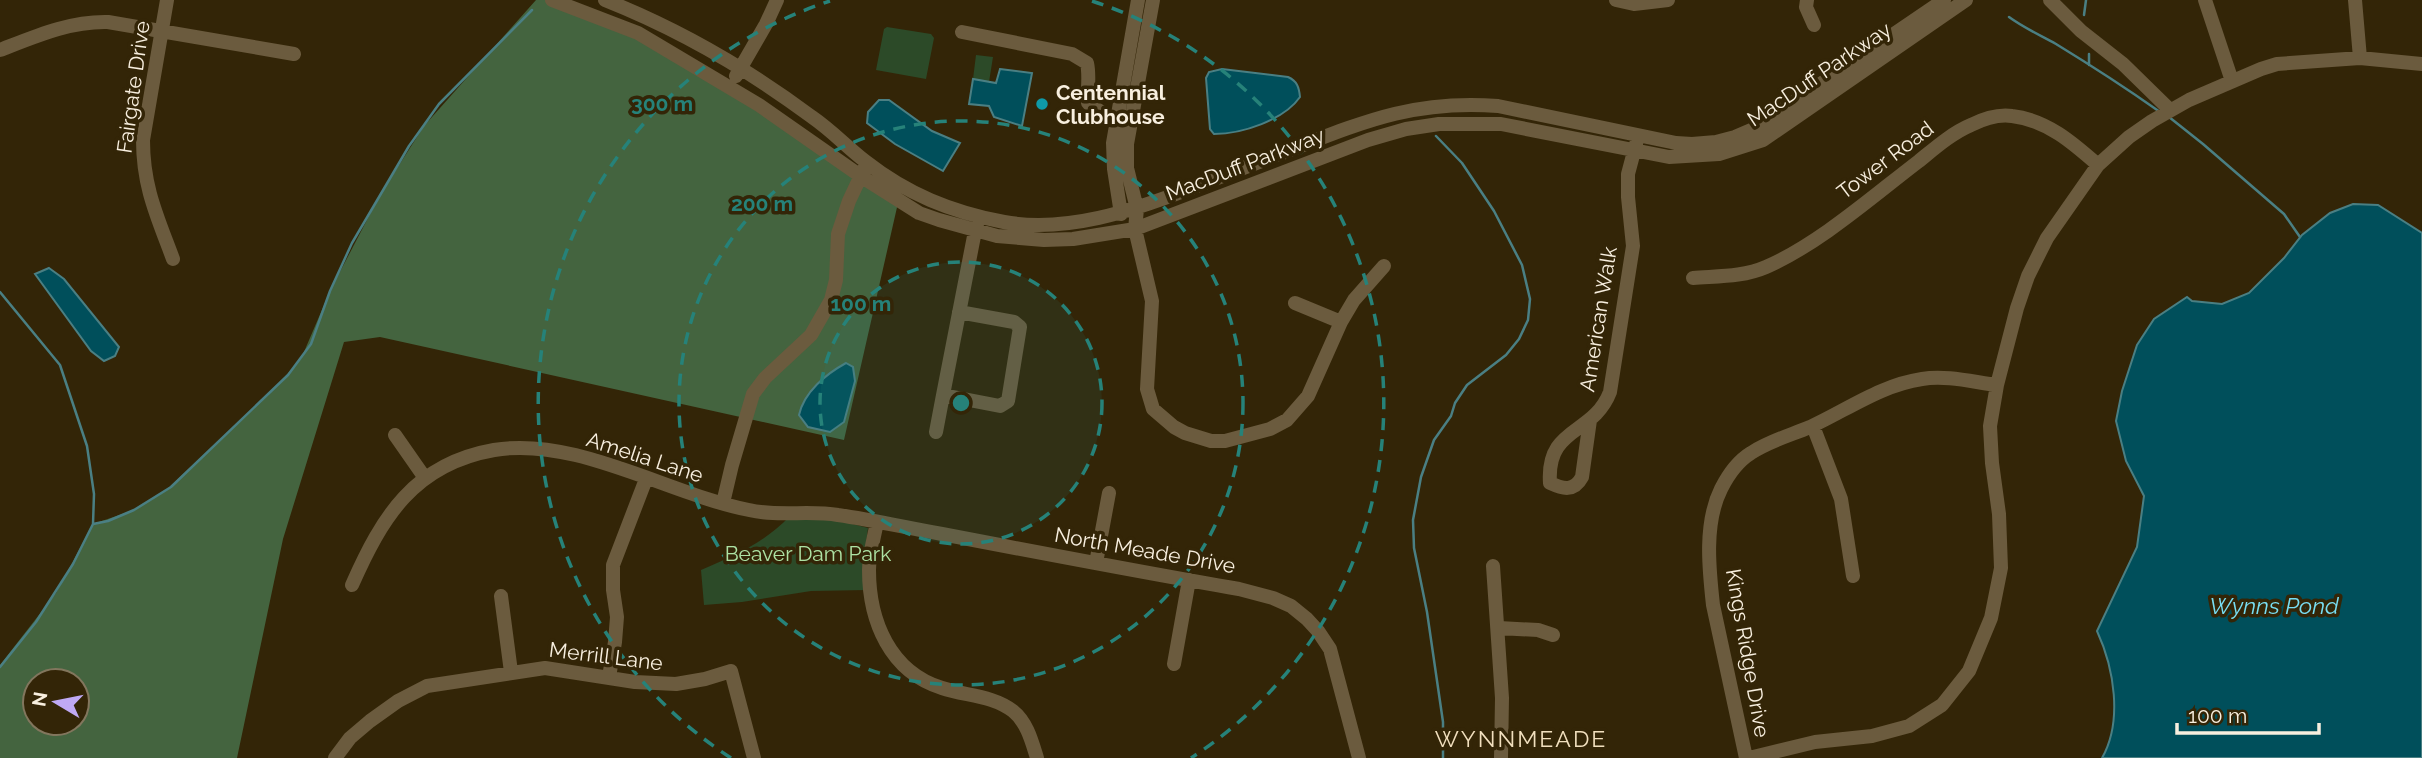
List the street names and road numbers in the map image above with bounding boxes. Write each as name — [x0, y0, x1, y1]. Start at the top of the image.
street label: MacDuff Parkway — [1742, 17, 1896, 131]
street label: Fairgate Drive — [111, 19, 155, 155]
street label: Tower Road — [1832, 116, 1938, 204]
street label: MacDuff Parkway — [1162, 122, 1328, 206]
street label: American Walk — [1574, 245, 1622, 393]
street label: Amelia Lane — [584, 426, 706, 488]
street label: North Meade Drive — [1053, 522, 1237, 578]
street label: Kings Ridge Drive — [1721, 567, 1775, 739]
street label: Merrill Lane — [548, 637, 664, 675]

